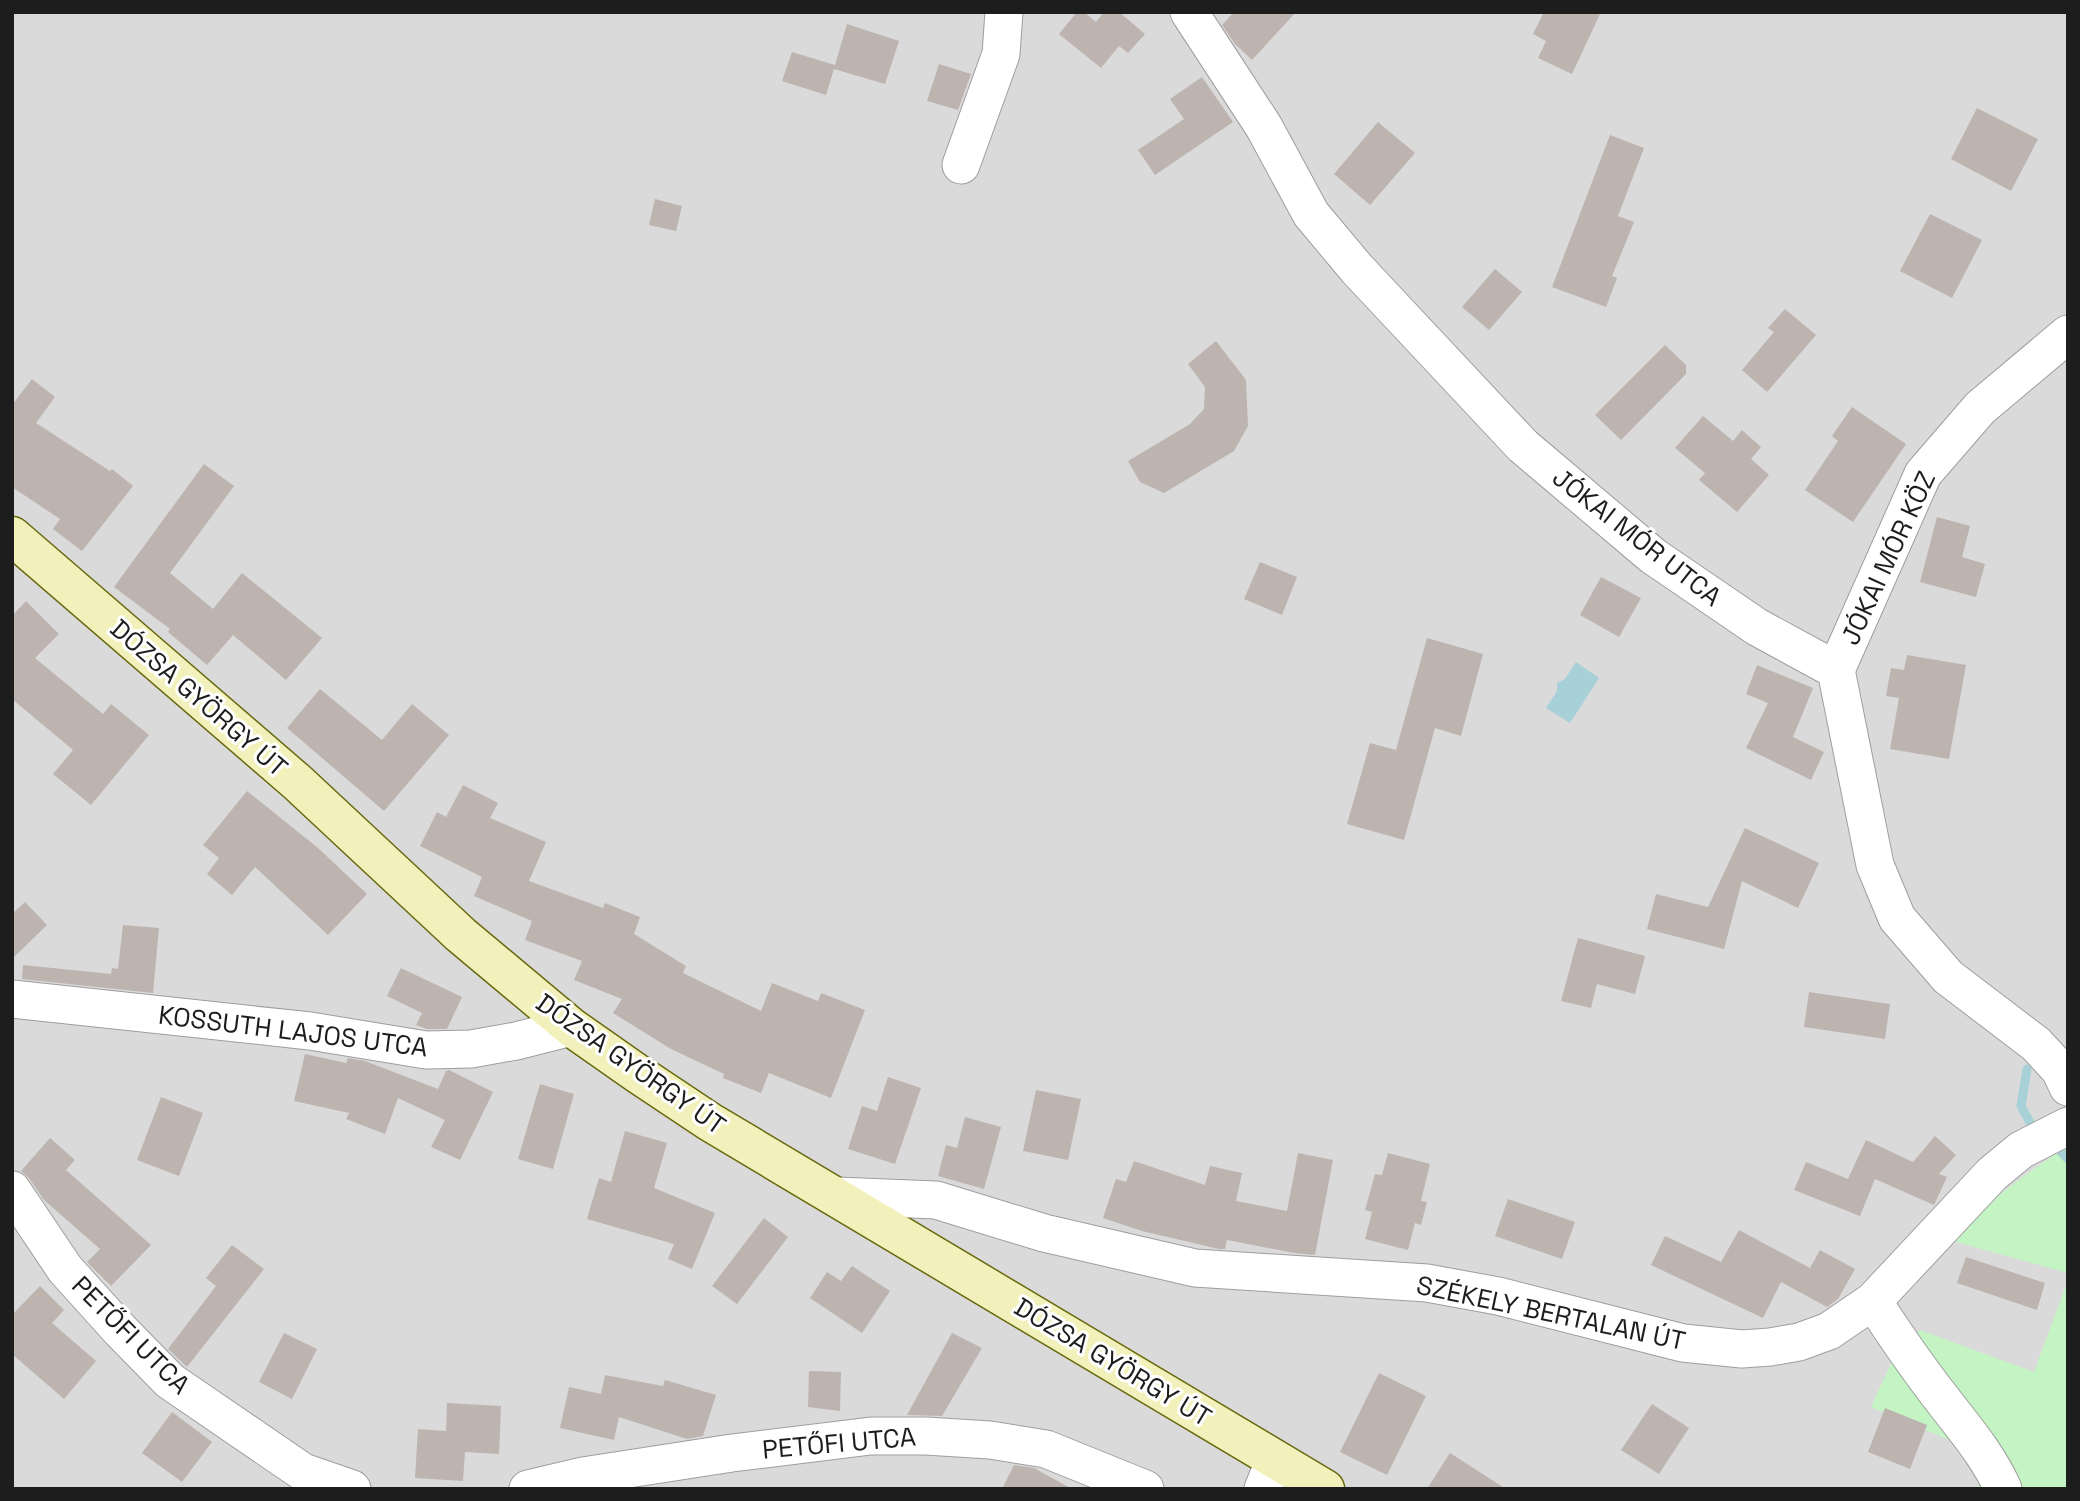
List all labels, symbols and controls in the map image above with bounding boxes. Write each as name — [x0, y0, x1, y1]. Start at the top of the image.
street label: JÓKAI MÓR UTCA — [1546, 460, 1728, 614]
street label: JÓKAI MÓR KÖZ — [1833, 466, 1943, 650]
street label: DÓZSA GYÖRGY ÚT — [103, 612, 295, 784]
street label: DÓZSA GYÖRGY ÚT — [529, 986, 733, 1142]
street label: KOSSUTH LAJOS UTCA — [156, 998, 430, 1064]
street label: SZÉKELY BERTALAN ÚT — [1413, 1268, 1689, 1358]
street label: PETŐFI UTCA — [65, 1269, 197, 1401]
street label: DÓZSA GYÖRGY ÚT — [1008, 1290, 1218, 1434]
street label: PETŐFI UTCA — [761, 1419, 917, 1467]

